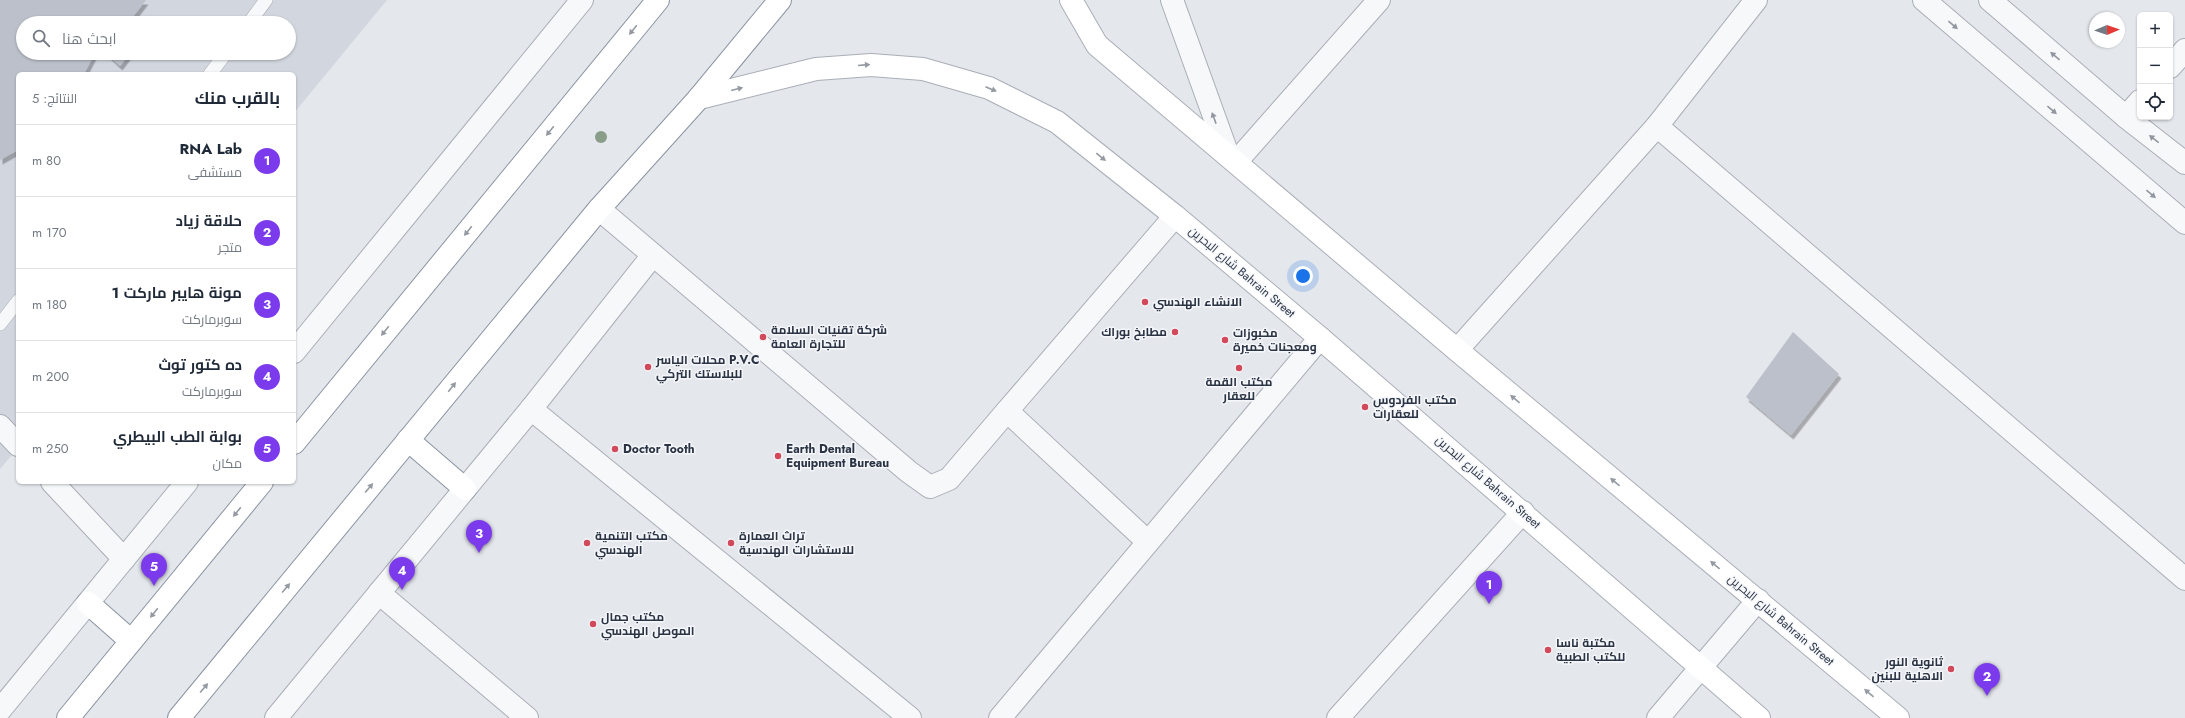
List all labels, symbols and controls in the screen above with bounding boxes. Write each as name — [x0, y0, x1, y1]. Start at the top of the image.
north arrow — [2089, 12, 2125, 48]
map controls — [2137, 12, 2173, 120]
button: + — [2137, 12, 2173, 48]
search box — [16, 16, 296, 60]
one-way arrow — [1948, 21, 1959, 30]
one-way arrow — [629, 25, 637, 36]
icon: search — [30, 27, 52, 49]
text: ابحث هنا — [62, 28, 117, 50]
button: − — [2137, 48, 2173, 84]
one-way arrow — [2049, 51, 2060, 60]
one-way arrow — [858, 62, 870, 69]
button: locate — [2137, 84, 2173, 120]
text: بالقرب منك — [195, 86, 280, 110]
one-way arrow — [731, 86, 743, 92]
one-way arrow — [985, 86, 996, 92]
text: النتائج: 5 — [32, 89, 77, 108]
one-way arrow — [2047, 105, 2057, 114]
one-way arrow — [1211, 112, 1217, 124]
one-way arrow — [546, 125, 555, 136]
one-way arrow — [2149, 135, 2160, 144]
text: RNA Lab — [180, 138, 242, 160]
text: 80 m — [32, 151, 61, 170]
text: 1 — [264, 151, 270, 170]
one-way arrow — [1096, 152, 1106, 161]
text: مستشفى — [188, 163, 242, 182]
one-way arrow — [2146, 190, 2156, 199]
text: حلاقة زياد — [175, 210, 242, 232]
street label: شارع البحرين Bahrain Street — [1185, 222, 1299, 322]
text: 170 m — [32, 223, 67, 242]
text: 2 — [263, 223, 271, 242]
one-way arrow — [464, 226, 472, 236]
text: متجر — [218, 238, 242, 257]
your location — [1293, 266, 1313, 286]
text: مونة هايبر ماركت 1 — [112, 282, 242, 304]
place label: الانشاء الهندسي — [1153, 293, 1242, 312]
text: 180 m — [32, 295, 67, 314]
text: 3 — [263, 295, 271, 314]
marker: الانشاء الهندسي — [1140, 297, 1150, 307]
text: سوبرماركت — [182, 310, 242, 329]
place label: شركة تقنيات السلامة للتجارة العامة — [771, 321, 887, 353]
place label: مطابخ بوراك — [1101, 323, 1167, 341]
place label: مخبوزات ومعجنات خميرة — [1233, 324, 1317, 356]
one-way arrow — [381, 326, 390, 337]
marker: مطابخ بوراك — [1170, 327, 1180, 337]
marker: شركة تقنيات السلامة للتجارة العامة — [758, 332, 768, 342]
marker: مخبوزات ومعجنات خميرة — [1220, 335, 1230, 345]
place label: محلات الياسر P.V.C للبلاستك التركي — [655, 351, 759, 384]
text: ده كتور توث — [159, 354, 242, 376]
marker: محلات الياسر P.V.C للبلاستك التركي — [643, 362, 653, 372]
marker: مكتب القمة للعقار — [1234, 363, 1244, 373]
text: 200 m — [32, 367, 69, 386]
text: 4 — [262, 367, 272, 386]
place label: مكتب القمة للعقار — [1206, 373, 1272, 405]
text: سوبرماركت — [182, 382, 242, 401]
one-way arrow — [447, 382, 456, 393]
place label: مكتب الفردوس للعقارات — [1373, 391, 1457, 423]
one-way arrow — [1510, 394, 1520, 403]
marker: مكتب الفردوس للعقارات — [1360, 402, 1370, 412]
text: بوابة الطب البيطري — [113, 426, 242, 448]
street label: شارع البحرين Bahrain Street — [1431, 431, 1545, 533]
text: 250 m — [32, 439, 69, 458]
text: 5 — [263, 439, 271, 458]
place label: Doctor Tooth — [623, 440, 695, 458]
place label: Earth Dental Equipment Bureau — [786, 440, 889, 472]
marker: Doctor Tooth — [610, 444, 620, 454]
marker: Earth Dental Equipment Bureau — [773, 451, 783, 461]
text: مكان — [213, 454, 242, 473]
one-way arrow — [1610, 477, 1621, 486]
one-way arrow — [365, 482, 374, 493]
one-way arrow — [233, 507, 241, 518]
pin: 3 — [466, 520, 492, 553]
place label: مكتب التنمية الهندسي — [595, 527, 668, 560]
place label: تراث العمارة للاستشارات الهندسية — [739, 527, 854, 559]
marker: مكتب التنمية الهندسي — [582, 538, 592, 548]
marker: تراث العمارة للاستشارات الهندسية — [726, 538, 736, 548]
pin: 5 — [141, 553, 167, 586]
pin: 4 — [389, 557, 415, 590]
one-way arrow — [1710, 560, 1721, 569]
street label: شارع البحرين Bahrain Street — [1724, 570, 1838, 670]
pin: 1 — [1476, 571, 1502, 604]
one-way arrow — [282, 582, 291, 593]
one-way arrow — [150, 607, 159, 618]
place label: مكتب جمال الموصل الهندسي — [601, 608, 695, 641]
marker: مكتب جمال الموصل الهندسي — [588, 619, 598, 629]
place label: مكتبة ناسا للكتب الطبية — [1556, 634, 1625, 666]
marker: مكتبة ناسا للكتب الطبية — [1543, 645, 1553, 655]
place label: ثانوية النور الاهلية للبنين — [1872, 653, 1944, 685]
pin: 2 — [1974, 663, 2000, 696]
marker: ثانوية النور الاهلية للبنين — [1946, 664, 1956, 674]
one-way arrow — [199, 683, 208, 693]
one-way arrow — [1863, 688, 1874, 697]

